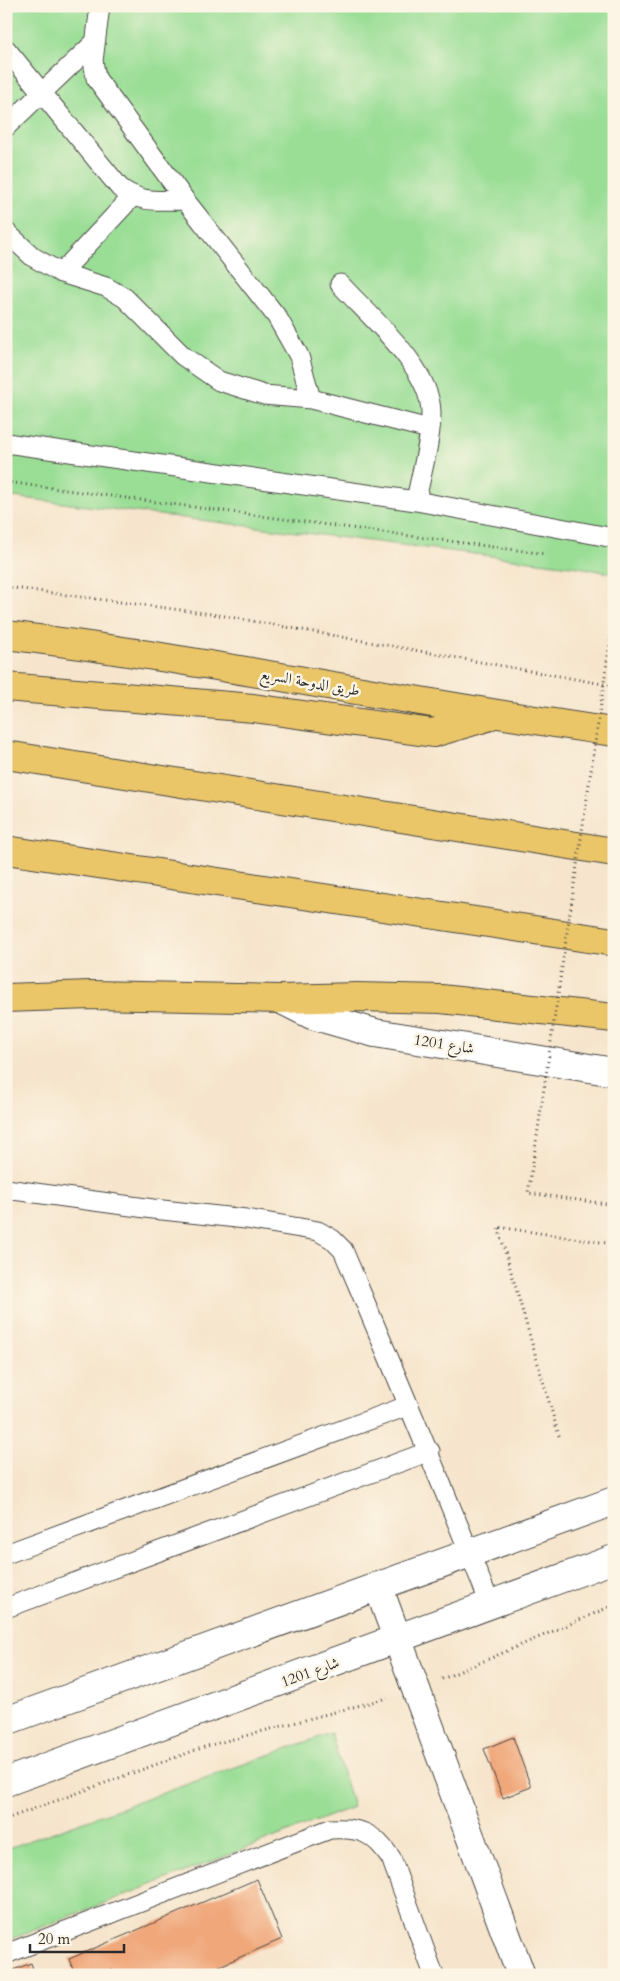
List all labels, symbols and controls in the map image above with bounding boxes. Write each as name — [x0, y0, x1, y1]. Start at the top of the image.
street label: طريق الدوحة السريع — [258, 663, 361, 705]
street label: شارع 1201 — [412, 1029, 476, 1062]
street label: شارع 1201 — [278, 1652, 343, 1695]
scale bar — [30, 1921, 124, 1953]
text: 20 m — [38, 1929, 70, 1949]

